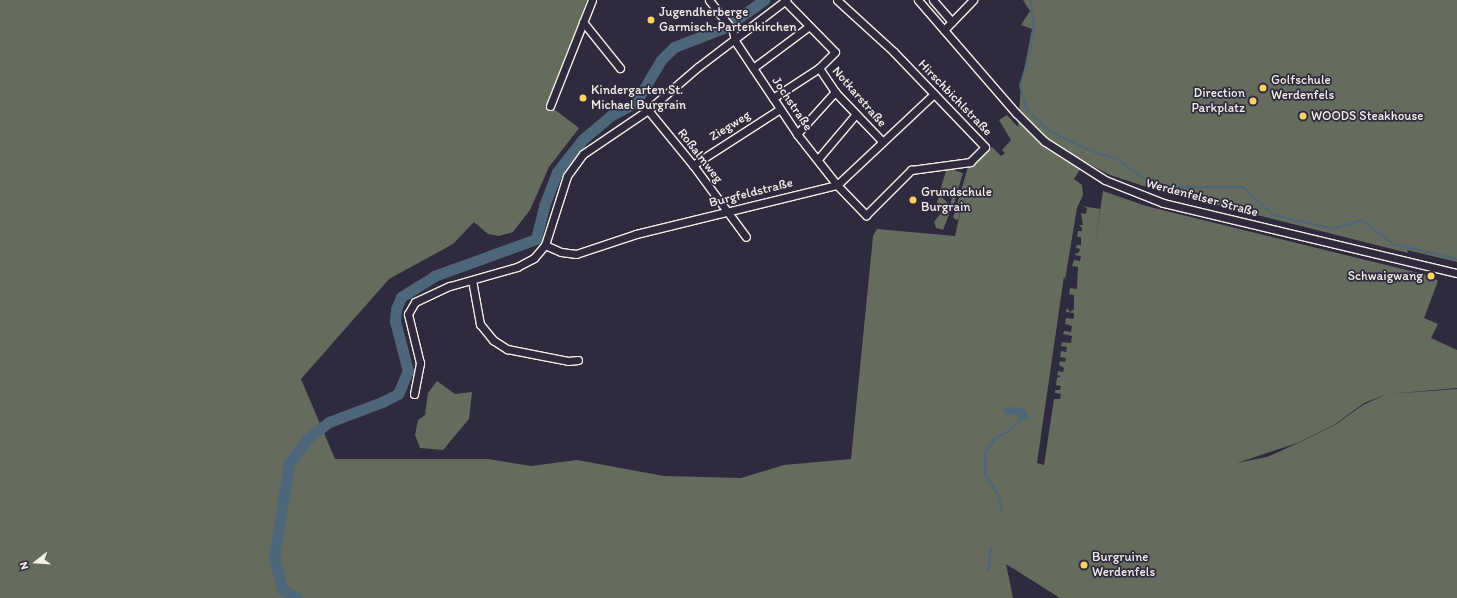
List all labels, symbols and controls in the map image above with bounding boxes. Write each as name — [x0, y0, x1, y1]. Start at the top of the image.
place label: Jugendherberge Garmisch-Partenkirchen — [659, 5, 797, 36]
marker: Jugendherberge Garmisch-Partenkirchen — [646, 15, 656, 25]
street label: Hirschbichlstraße — [915, 57, 995, 139]
street label: Notkarstraße — [828, 64, 890, 130]
place label: Golfschule Werdenfels — [1271, 73, 1334, 104]
street label: Jochstraße — [768, 74, 816, 134]
place label: Kindergarten St. Michael Burgrain — [591, 83, 686, 114]
marker: Golfschule Werdenfels — [1258, 83, 1268, 93]
place label: Direction Parkplatz — [1192, 86, 1245, 117]
marker: Kindergarten St. Michael Burgrain — [578, 93, 588, 103]
marker: Direction Parkplatz — [1248, 96, 1258, 106]
street label: Ziegweg — [707, 107, 753, 145]
place label: WOODS Steakhouse — [1311, 108, 1423, 124]
marker: WOODS Steakhouse — [1298, 111, 1308, 121]
street label: Roßalmweg — [674, 126, 726, 186]
street label: Burgfeldstraße — [708, 175, 794, 211]
street label: Werdenfelser Straße — [1144, 176, 1260, 220]
place label: Grundschule Burgrain — [921, 185, 992, 216]
marker: Grundschule Burgrain — [908, 195, 918, 205]
place label: Schwaigwang — [1348, 268, 1423, 284]
marker: Schwaigwang — [1426, 271, 1436, 281]
north arrow — [16, 542, 56, 582]
place label: Burgruine Werdenfels — [1092, 550, 1155, 581]
text: N — [17, 560, 31, 571]
marker: Burgruine Werdenfels — [1079, 560, 1089, 570]

